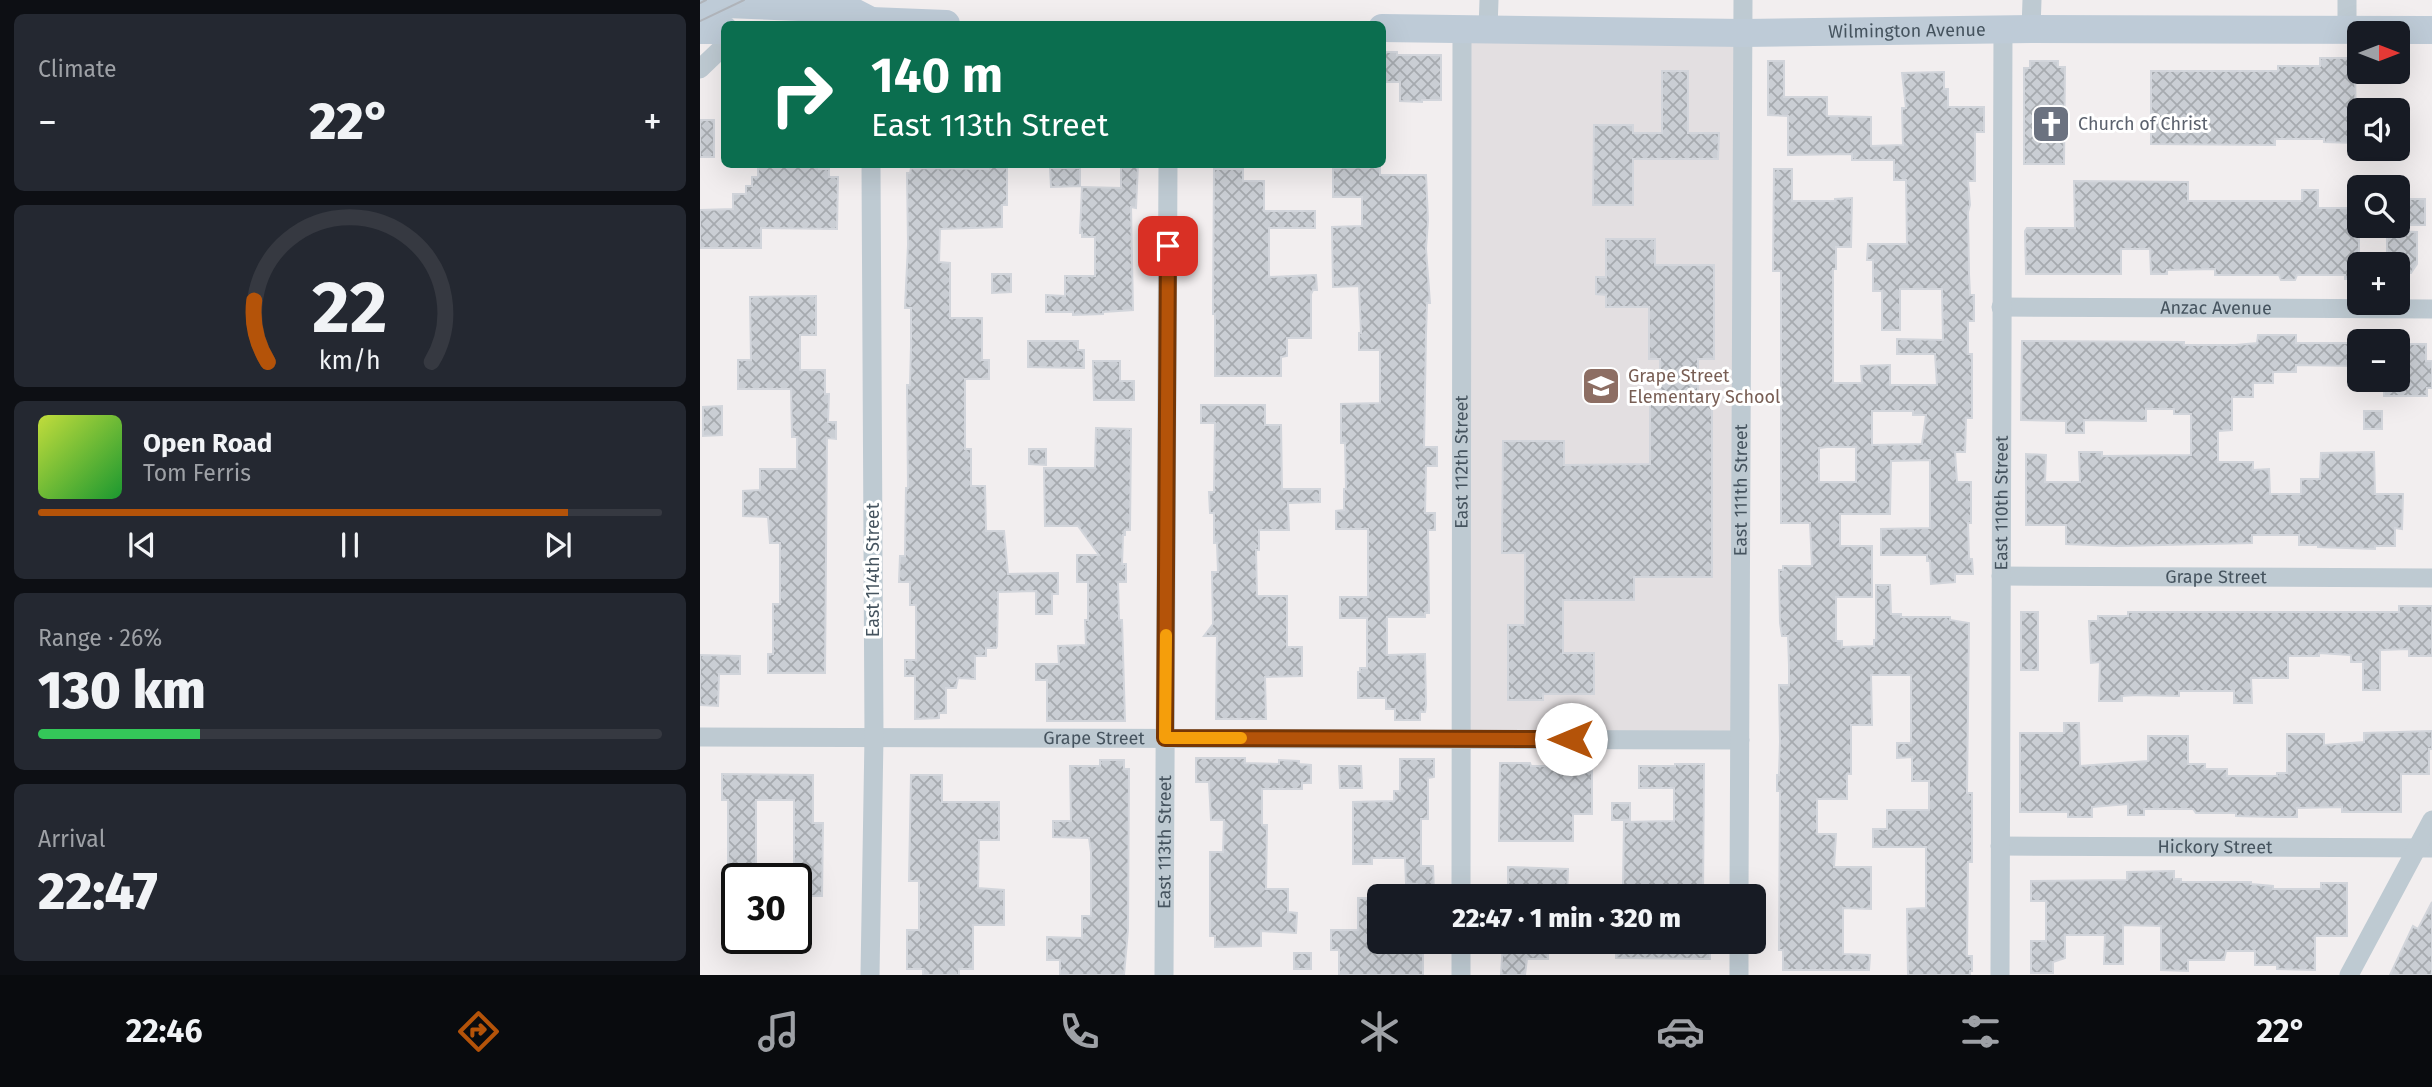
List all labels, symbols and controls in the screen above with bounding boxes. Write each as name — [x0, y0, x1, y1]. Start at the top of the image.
street label: Wilmington Avenue — [1828, 19, 1986, 43]
north arrow — [2347, 21, 2410, 84]
map controls — [2347, 21, 2410, 392]
text: 140 m — [871, 46, 1003, 105]
icon: right — [756, 49, 847, 140]
text: Climate — [38, 55, 117, 83]
text: 22° — [309, 90, 391, 153]
button: sound — [2347, 98, 2410, 161]
text: − — [38, 99, 57, 145]
text: + — [643, 99, 662, 145]
church icon: Church of Christ — [2030, 103, 2072, 145]
text: East 113th Street — [871, 106, 1109, 144]
place label: Church of Christ — [2078, 113, 2208, 135]
button: search — [2347, 175, 2410, 238]
pin — [1138, 216, 1198, 276]
icon: arrive — [1149, 227, 1187, 265]
button: + — [2347, 252, 2410, 315]
text: 22 — [312, 265, 388, 352]
street label: Anzac Avenue — [2160, 297, 2272, 319]
button: − — [2347, 329, 2410, 392]
text: km/h — [319, 346, 381, 376]
school or university icon: Grape Street Elementary School — [1580, 365, 1622, 407]
place label: Grape Street Elementary School — [1628, 365, 1780, 408]
street label: East 112th Street — [1450, 395, 1473, 529]
street label: East 111th Street — [1730, 423, 1752, 556]
text: Open Road — [143, 428, 272, 459]
street label: East 110th Street — [1990, 435, 2013, 570]
text: Tom Ferris — [143, 459, 251, 487]
street label: East 114th Street — [862, 502, 884, 637]
icon: previous — [123, 526, 161, 564]
icon: pause — [331, 526, 369, 564]
icon: next — [539, 526, 577, 564]
street label: Grape Street — [2165, 566, 2267, 588]
text: Range · 26% — [38, 624, 162, 652]
text: 130 km — [38, 659, 206, 722]
position arrow — [1534, 702, 1608, 776]
street label: Grape Street — [1043, 727, 1145, 749]
street label: East 113th Street — [1153, 775, 1176, 909]
text: Arrival — [38, 825, 105, 853]
street label: Hickory Street — [2157, 836, 2273, 858]
text: 22:47 — [38, 860, 158, 923]
speed limit sign: 30 — [721, 863, 812, 954]
text: 22:47 · 1 min · 320 m — [1452, 903, 1681, 934]
icon: directions — [454, 1007, 503, 1056]
icon: music — [754, 1007, 803, 1056]
icon: phone — [1055, 1007, 1104, 1056]
icon: climate — [1355, 1007, 1404, 1056]
icon: car — [1656, 1007, 1705, 1056]
icon: filters — [1956, 1007, 2005, 1056]
text: 22:46 — [126, 1012, 202, 1050]
text: 22° — [2256, 1012, 2306, 1050]

